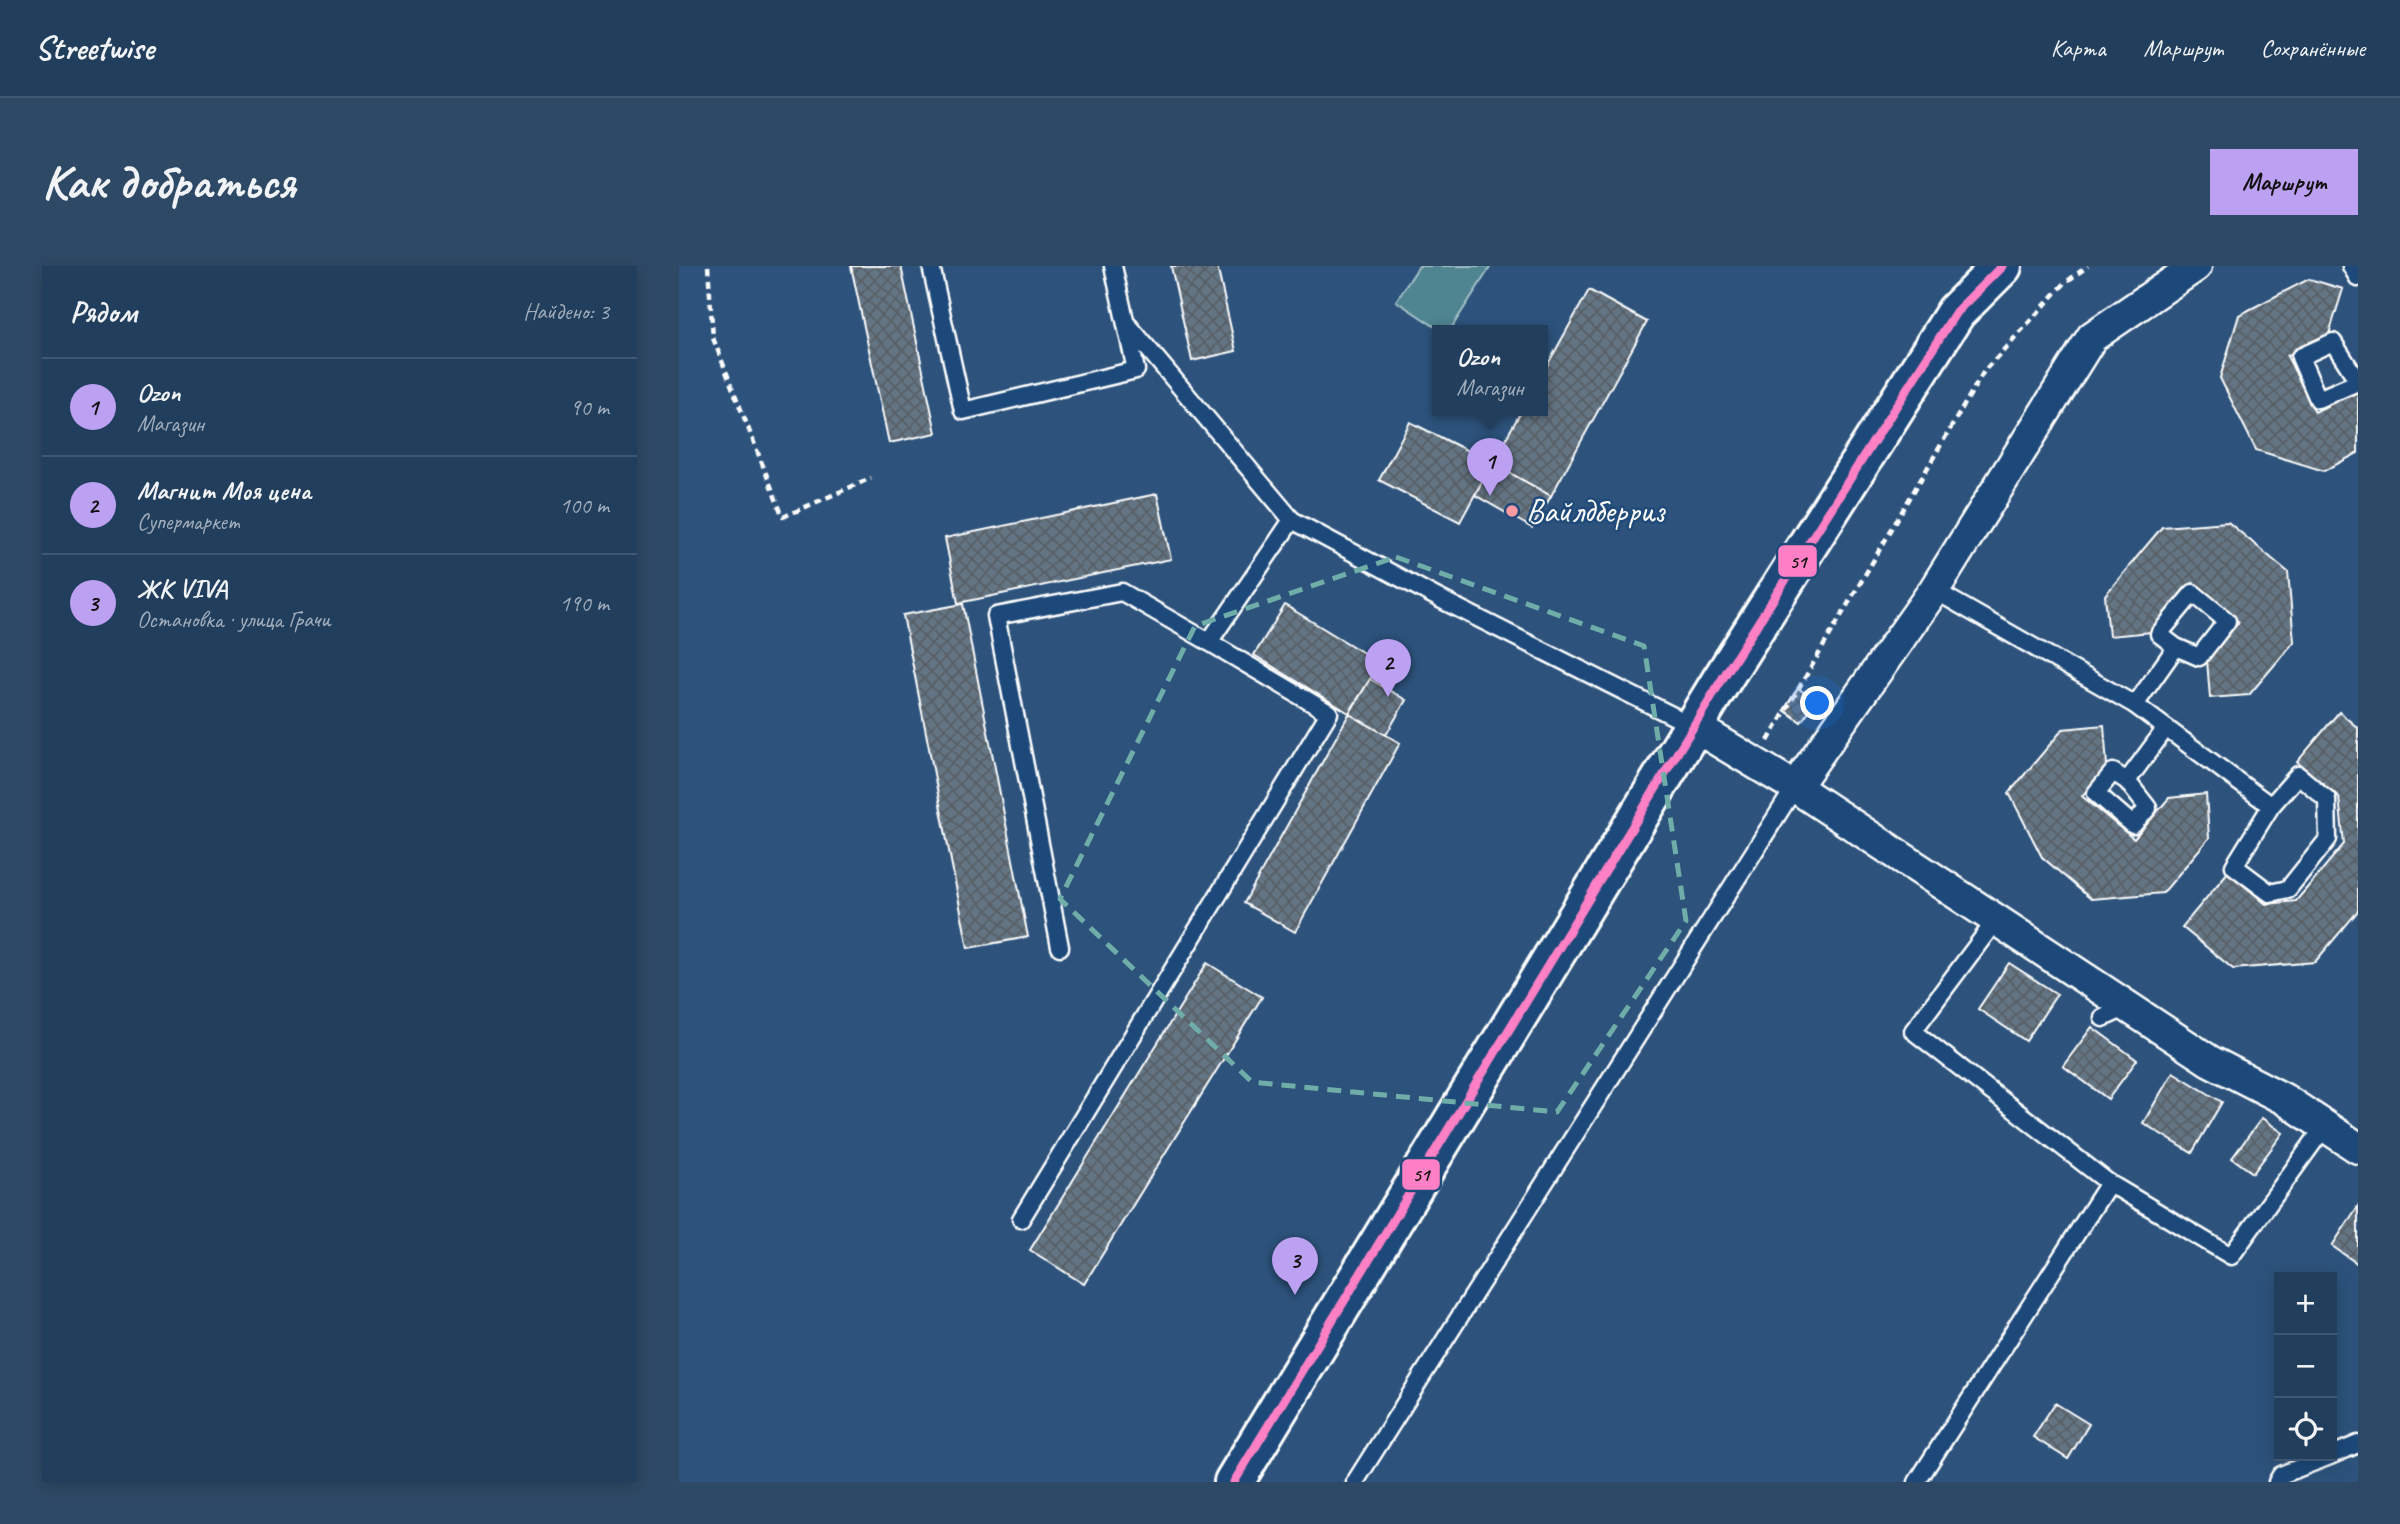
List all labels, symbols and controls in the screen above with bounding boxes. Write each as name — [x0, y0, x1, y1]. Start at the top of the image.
text: Streetwise — [35, 27, 154, 69]
text: Карта — [2051, 33, 2106, 63]
text: Маршрут — [2144, 33, 2223, 63]
text: Сохранённые — [2261, 33, 2365, 63]
button: Маршрут — [2210, 149, 2358, 215]
text: Как добраться — [42, 151, 295, 213]
text: Рядом — [70, 293, 137, 331]
text: Найдено: 3 — [523, 297, 609, 326]
popup — [1432, 325, 1548, 416]
text: Ozon — [1456, 340, 1500, 373]
text: Магазин — [1456, 373, 1524, 402]
text: Ozon — [137, 376, 180, 409]
text: 1 — [88, 393, 98, 422]
text: 90 m — [570, 393, 609, 422]
text: Магазин — [137, 409, 204, 438]
pin: 1 — [1467, 438, 1513, 496]
text: Магнит Моя цена — [137, 474, 311, 507]
place label: Вайлдберриз — [1526, 490, 1666, 532]
text: 2 — [88, 491, 98, 520]
text: 100 m — [560, 491, 609, 520]
marker: Вайлдберриз — [1504, 503, 1520, 519]
text: Супермаркет — [137, 507, 240, 536]
line badge: 51 — [1777, 544, 1818, 578]
text: 51 — [1790, 550, 1809, 574]
text: ЖК VIVA — [137, 572, 227, 605]
text: 3 — [88, 589, 98, 618]
text: 190 m — [560, 589, 609, 618]
text: Остановка · улица Грачи — [137, 605, 330, 634]
pin: 2 — [1365, 639, 1411, 697]
your location — [1800, 686, 1834, 720]
line badge: 51 — [1401, 1158, 1441, 1191]
text: 51 — [1413, 1163, 1432, 1187]
pin: 3 — [1272, 1237, 1318, 1295]
map controls — [2274, 1272, 2337, 1461]
button: + — [2274, 1272, 2337, 1335]
button: − — [2274, 1335, 2337, 1398]
button: locate — [2274, 1398, 2337, 1461]

